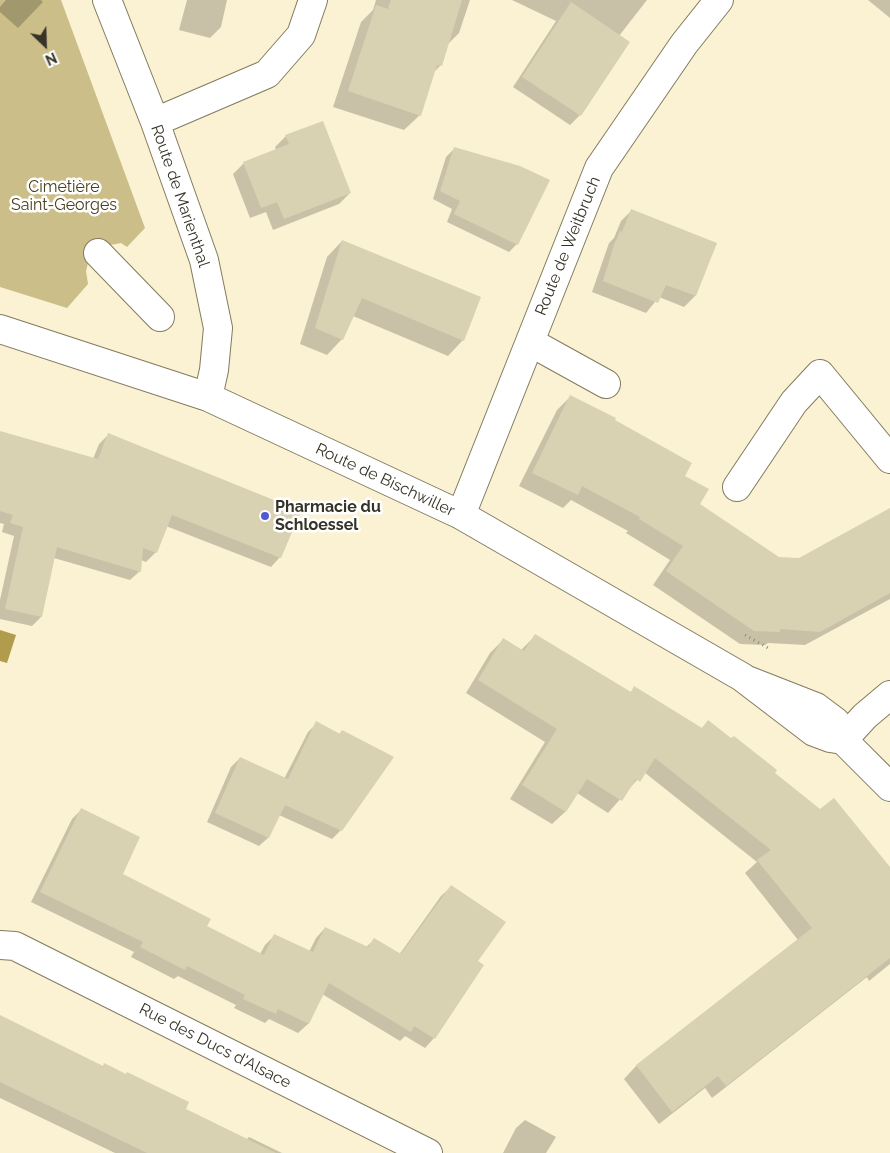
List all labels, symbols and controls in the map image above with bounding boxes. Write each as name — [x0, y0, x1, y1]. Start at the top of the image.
north arrow — [20, 20, 70, 70]
text: N — [43, 49, 59, 68]
street label: Route de Marienthal — [147, 122, 213, 270]
street label: Route de Weitbruch — [531, 174, 605, 318]
park label: Cimetière Saint-Georges — [11, 177, 117, 215]
street label: Route de Bischwiller — [312, 439, 458, 521]
place label: Pharmacie du Schloessel — [275, 497, 381, 535]
marker: Pharmacie du Schloessel — [259, 510, 271, 522]
street label: Rue des Ducs d'Alsace — [136, 999, 294, 1093]

